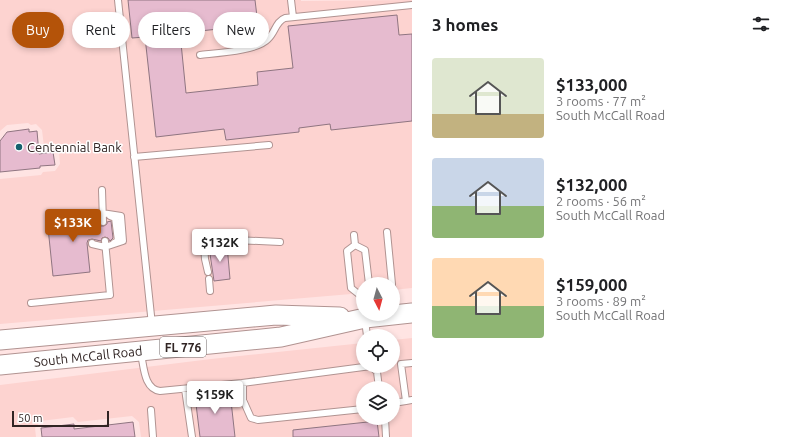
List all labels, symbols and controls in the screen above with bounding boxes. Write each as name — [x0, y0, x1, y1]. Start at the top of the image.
chip: Buy — [12, 12, 64, 48]
chip: Rent — [72, 12, 130, 48]
chip: Filters — [138, 12, 205, 48]
chip: New — [213, 12, 269, 48]
icon: filters — [750, 13, 772, 35]
text: 3 homes — [432, 15, 498, 34]
icon: home — [464, 74, 512, 122]
text: $133,000 — [556, 75, 627, 94]
text: 3 rooms · 77 m² — [556, 94, 646, 108]
text: South McCall Road — [556, 108, 665, 122]
place label: Centennial Bank — [27, 140, 122, 154]
marker: Centennial Bank — [14, 142, 24, 152]
icon: home — [464, 174, 512, 222]
text: $132,000 — [556, 175, 627, 194]
text: 2 rooms · 56 m² — [556, 194, 646, 208]
text: South McCall Road — [556, 208, 665, 222]
pin: $133K — [45, 209, 101, 243]
text: $133K — [54, 215, 92, 229]
pin: $132K — [192, 229, 248, 263]
text: $132K — [201, 235, 239, 249]
icon: home — [464, 274, 512, 322]
text: $159,000 — [556, 275, 627, 294]
north arrow — [356, 277, 400, 321]
map controls — [356, 277, 400, 425]
text: 3 rooms · 89 m² — [556, 294, 646, 308]
text: South McCall Road — [556, 308, 665, 322]
button: locate — [356, 329, 400, 373]
road number: FL 776 — [160, 337, 206, 357]
street label: South McCall Road — [33, 343, 143, 369]
pin: $159K — [187, 381, 243, 415]
button: layers — [356, 381, 400, 425]
text: $159K — [196, 387, 234, 401]
scale bar — [12, 409, 109, 428]
text: 50 m — [18, 412, 42, 424]

